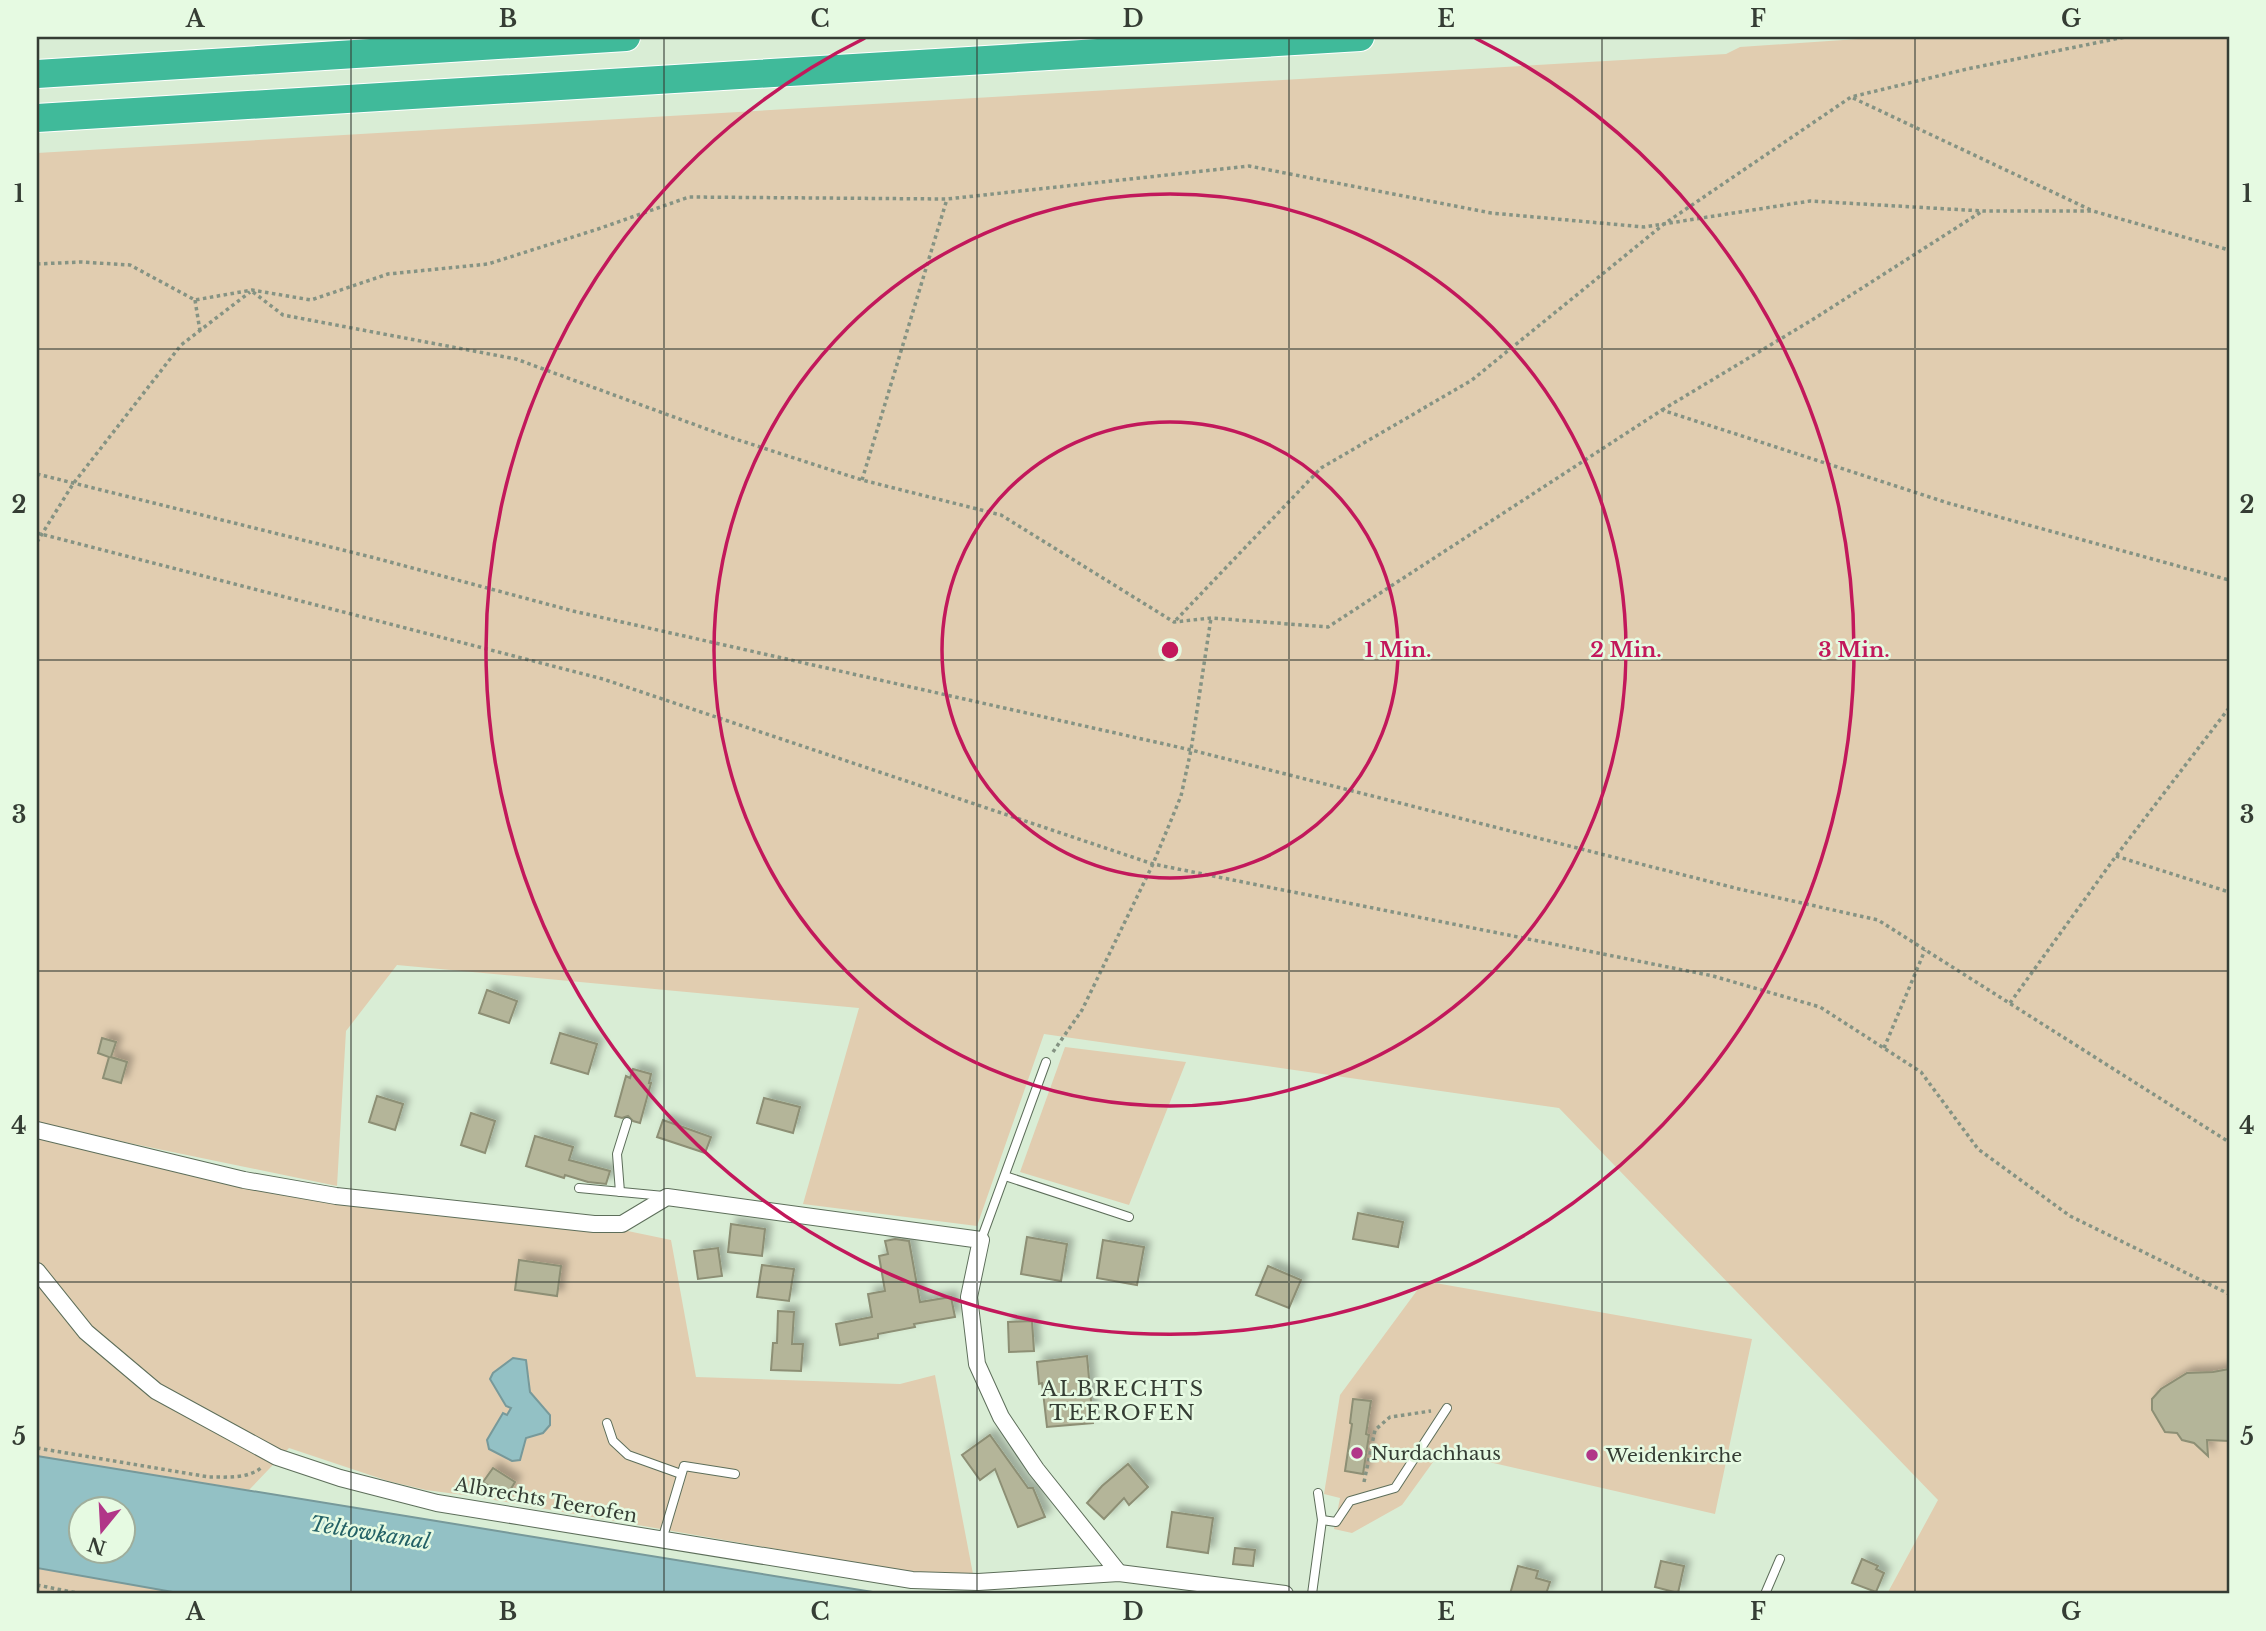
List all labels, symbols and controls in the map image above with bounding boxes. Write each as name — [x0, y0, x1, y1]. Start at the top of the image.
text: A — [185, 5, 206, 33]
text: B — [499, 5, 517, 33]
text: C — [811, 5, 829, 33]
text: D — [1122, 5, 1144, 33]
text: E — [1437, 5, 1455, 33]
text: F — [1750, 5, 1766, 33]
text: G — [2061, 5, 2081, 33]
text: 1 — [14, 180, 24, 208]
text: 1 — [2242, 180, 2252, 208]
text: 2 — [12, 491, 26, 519]
text: 2 — [2240, 491, 2254, 519]
text: 1 Min. — [1364, 637, 1432, 663]
text: 2 Min. — [1590, 637, 1662, 663]
text: 3 Min. — [1818, 637, 1890, 663]
centre of rings — [1158, 638, 1182, 662]
text: 3 — [12, 801, 26, 829]
text: 3 — [2240, 801, 2254, 829]
text: 4 — [11, 1112, 27, 1140]
text: 4 — [2239, 1112, 2255, 1140]
district label: ALBRECHTS TEEROFEN — [1040, 1376, 1205, 1426]
text: 5 — [12, 1423, 26, 1451]
text: 5 — [2240, 1423, 2254, 1451]
place label: Nurdachhaus — [1371, 1442, 1501, 1465]
place label: Weidenkirche — [1605, 1444, 1742, 1467]
marker: Nurdachhaus — [1349, 1445, 1365, 1461]
marker: Weidenkirche — [1584, 1447, 1600, 1463]
street label: Albrechts Teerofen — [452, 1472, 639, 1527]
north arrow — [66, 1494, 136, 1564]
water label: Teltowkanal — [308, 1511, 432, 1555]
text: N — [85, 1532, 109, 1559]
text: A — [185, 1598, 206, 1626]
text: B — [499, 1598, 517, 1626]
text: C — [811, 1598, 829, 1626]
text: D — [1122, 1598, 1144, 1626]
text: E — [1437, 1598, 1455, 1626]
text: F — [1750, 1598, 1766, 1626]
text: G — [2061, 1598, 2081, 1626]

